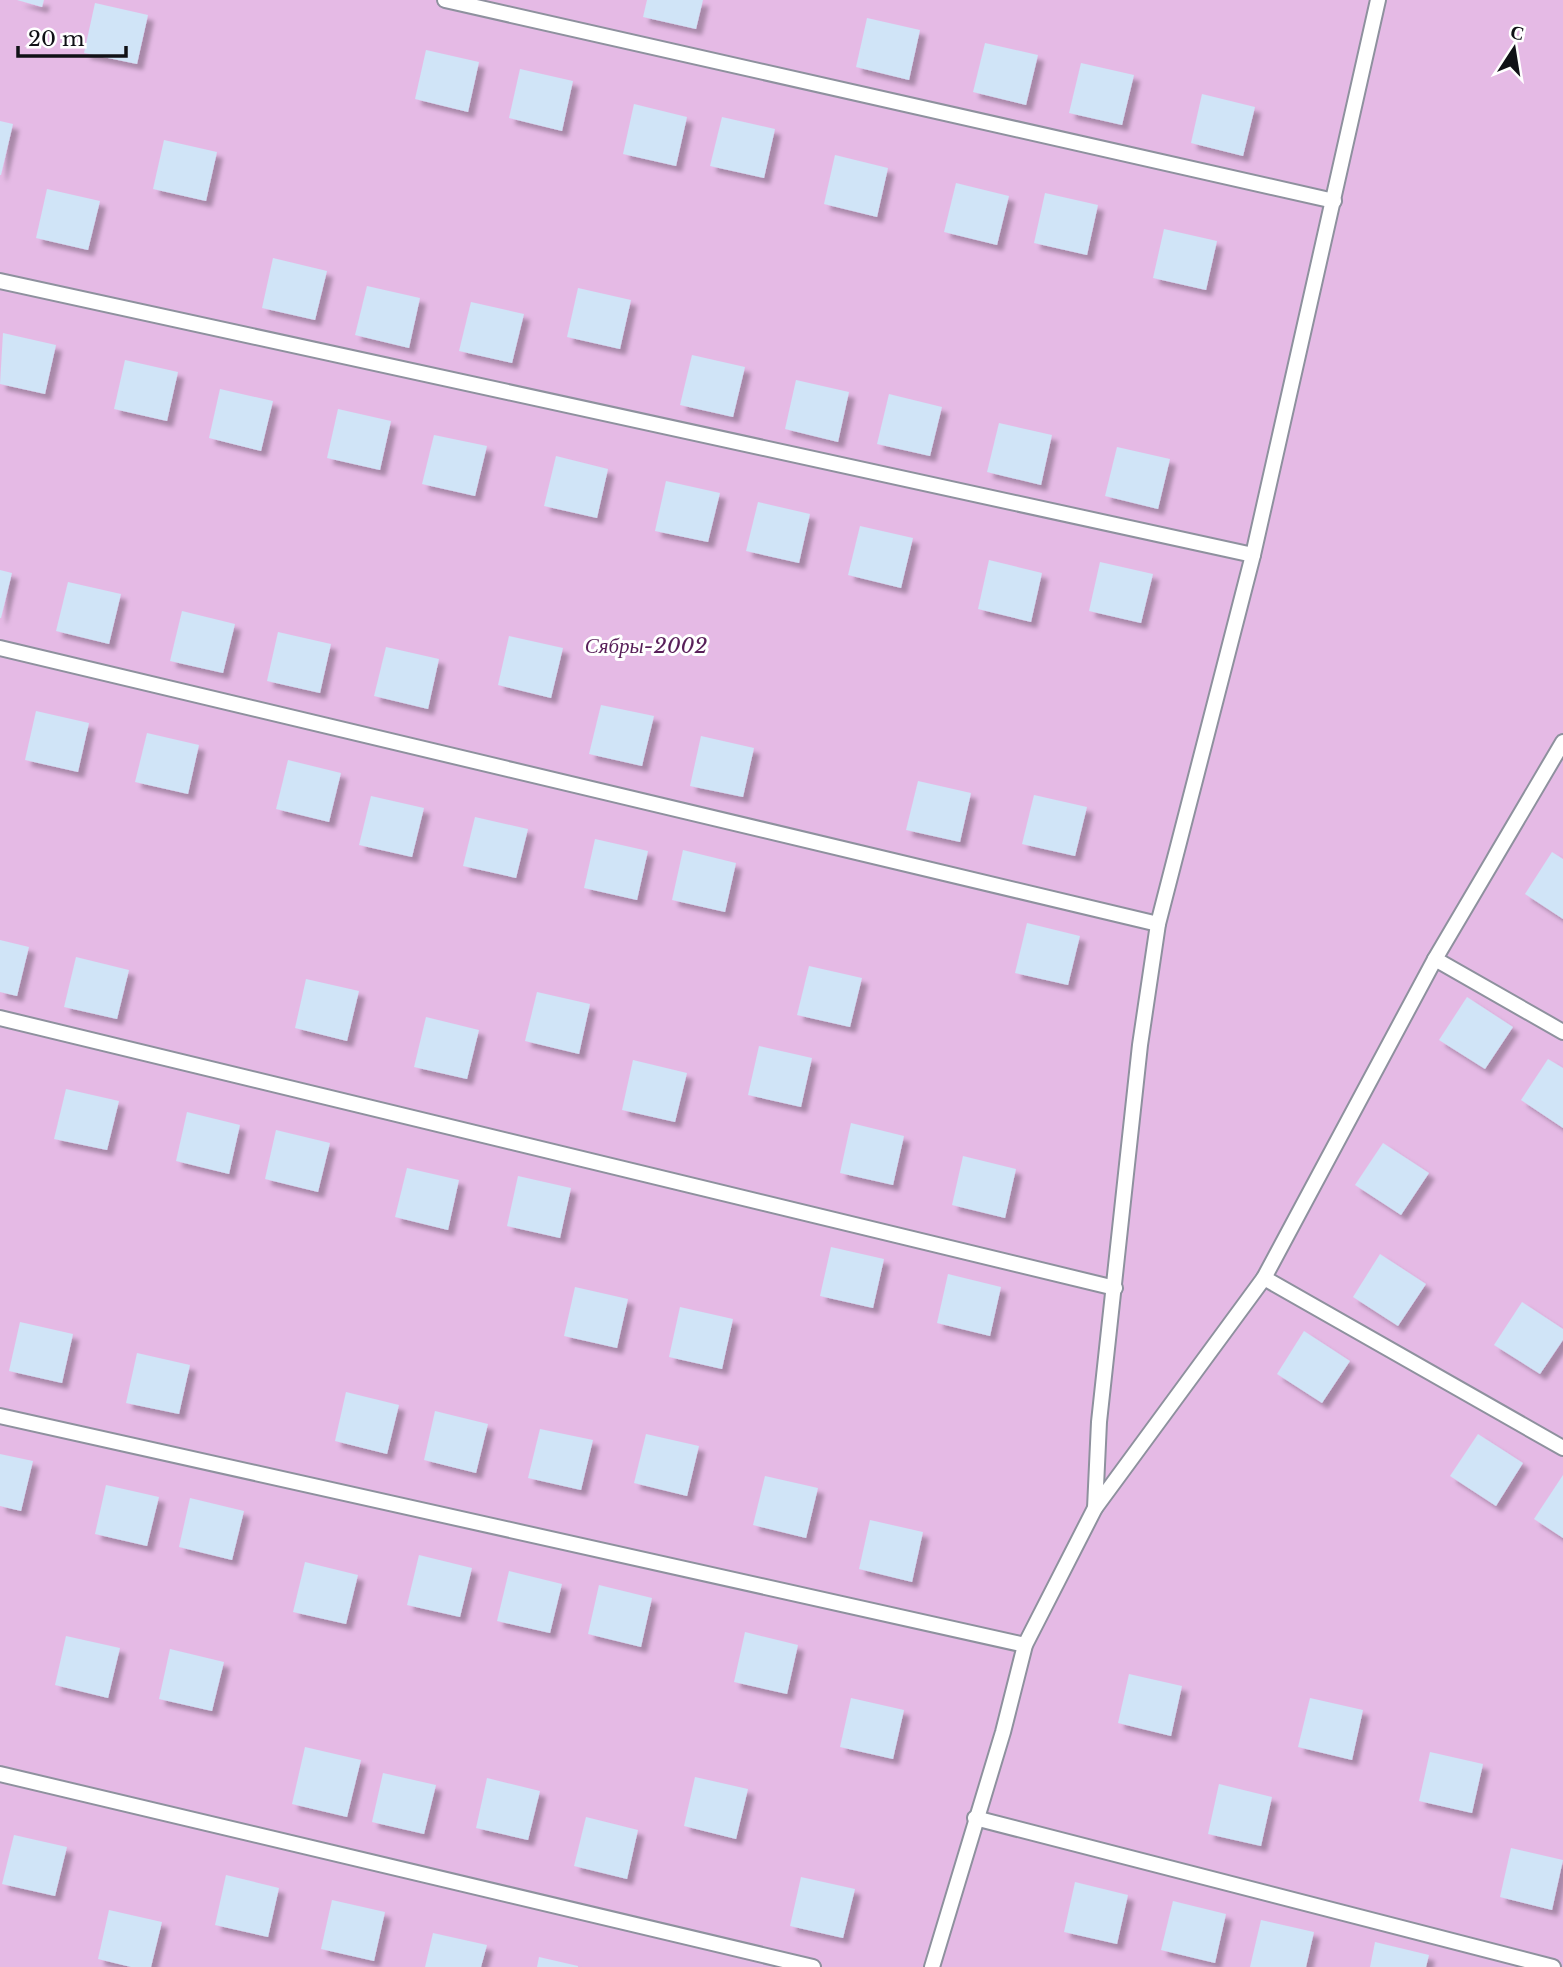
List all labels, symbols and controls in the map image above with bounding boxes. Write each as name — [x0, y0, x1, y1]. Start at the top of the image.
scale bar — [18, 14, 126, 58]
north arrow — [1479, 14, 1549, 84]
text: С — [1508, 20, 1527, 46]
text: 20 m — [28, 26, 85, 52]
park label: Сябры-2002 — [585, 633, 707, 659]

